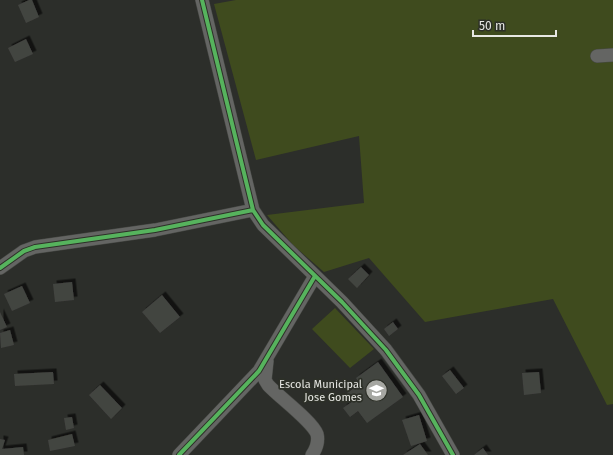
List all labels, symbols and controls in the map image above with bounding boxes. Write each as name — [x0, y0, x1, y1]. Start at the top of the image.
scale bar — [473, 12, 556, 38]
text: 50 m — [479, 19, 505, 33]
school or university icon: Escola Municipal Jose Gomes — [364, 377, 390, 403]
place label: Escola Municipal Jose Gomes — [279, 378, 362, 404]

